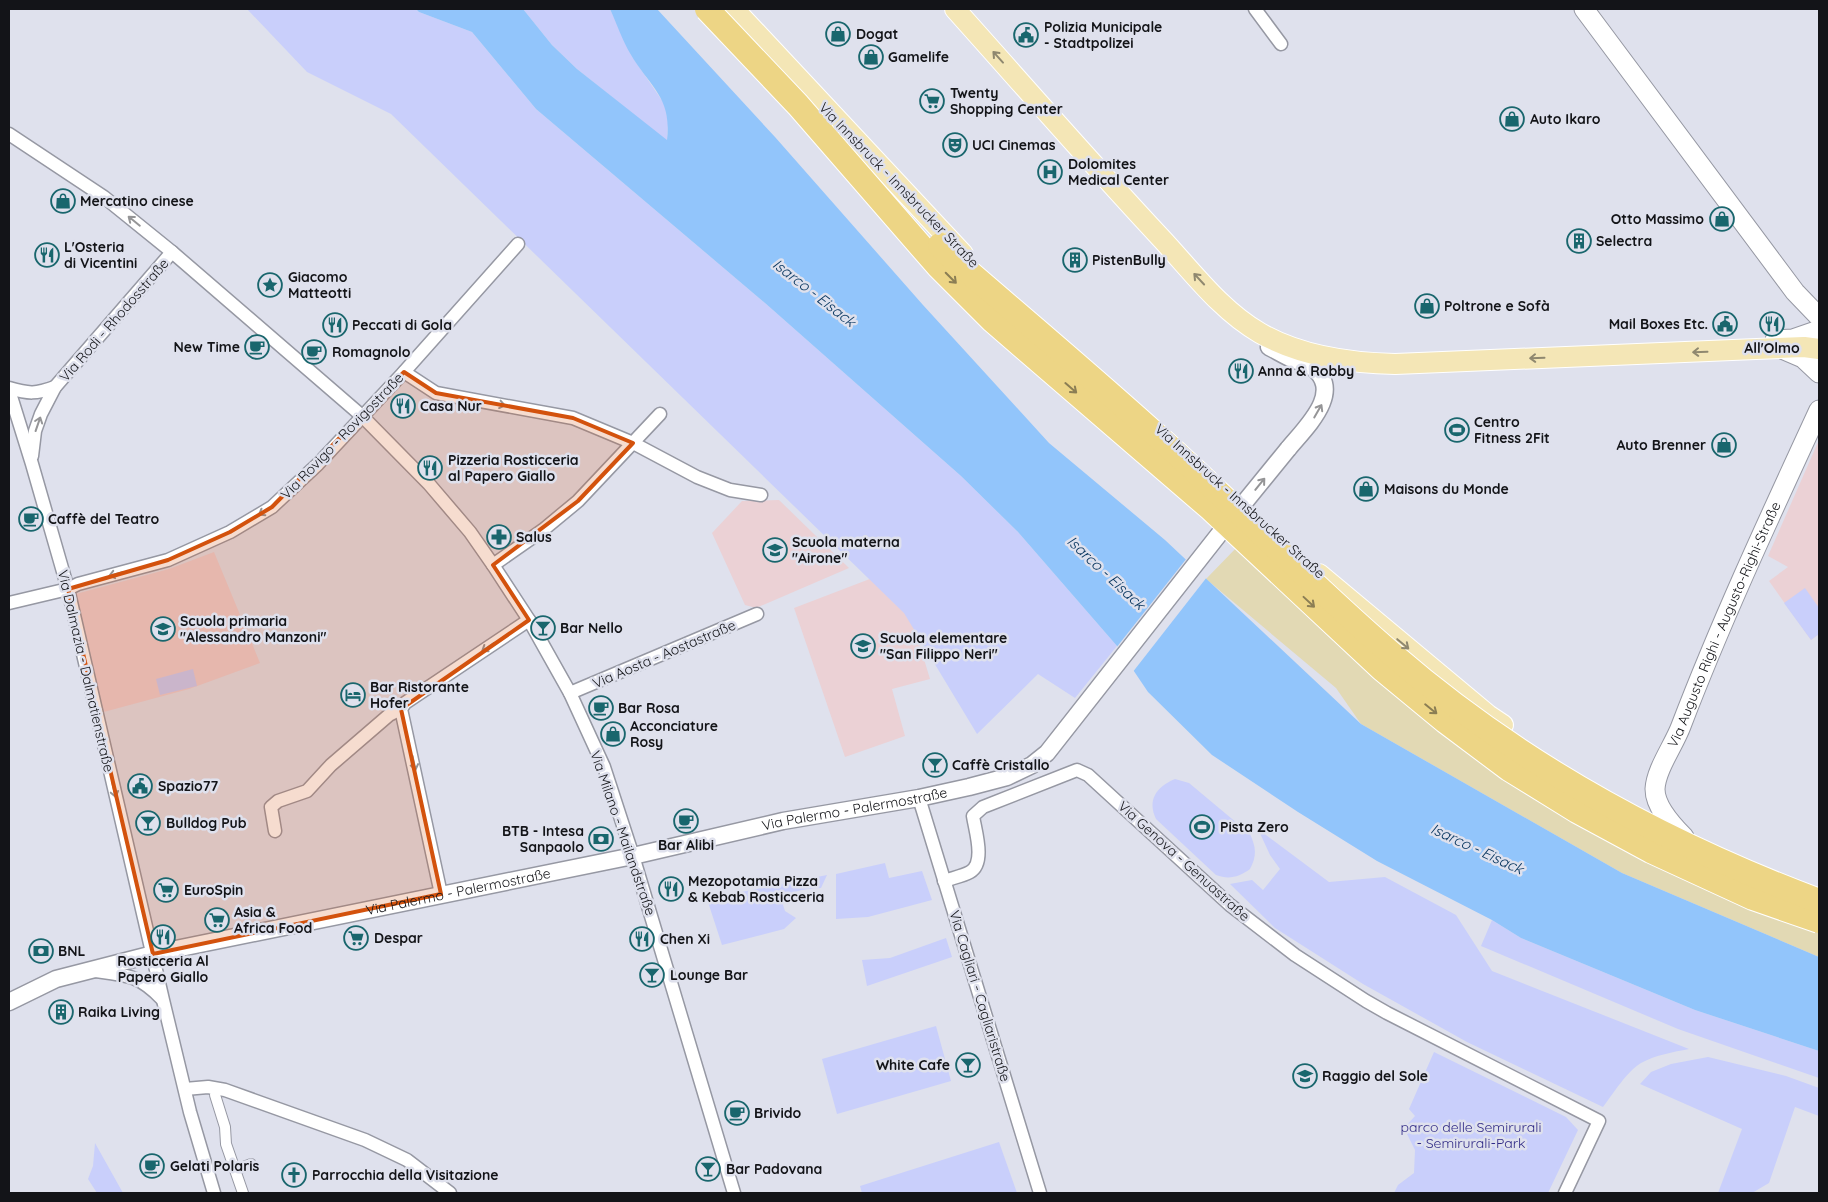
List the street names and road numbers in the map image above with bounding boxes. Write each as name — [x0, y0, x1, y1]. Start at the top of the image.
street label: Via Innsbruck - Innsbrucker Straße — [815, 99, 983, 271]
street label: Via Rodi - Rhodosstraße — [55, 255, 173, 385]
street label: Via Rovigo - Rovigostraße — [277, 369, 407, 503]
street label: Via Innsbruck - Innsbrucker Straße — [1151, 420, 1329, 582]
street label: Via Augusto Righi - Augusto-Righi-Straße — [1663, 499, 1785, 751]
street label: Via Dalmazia - Dalmatienstraße — [54, 568, 118, 774]
street label: Via Aosta - Aostastraße — [590, 616, 738, 692]
street label: Via Milano - Mailandstraße — [586, 748, 660, 918]
street label: Via Palermo - Palermostraße — [760, 783, 949, 835]
street label: Via Genova - Genuastraße — [1114, 797, 1254, 925]
street label: Via Palermo - Palermostraße — [364, 864, 552, 919]
street label: Via Cagliari - Cagliaristraße — [945, 908, 1015, 1084]

